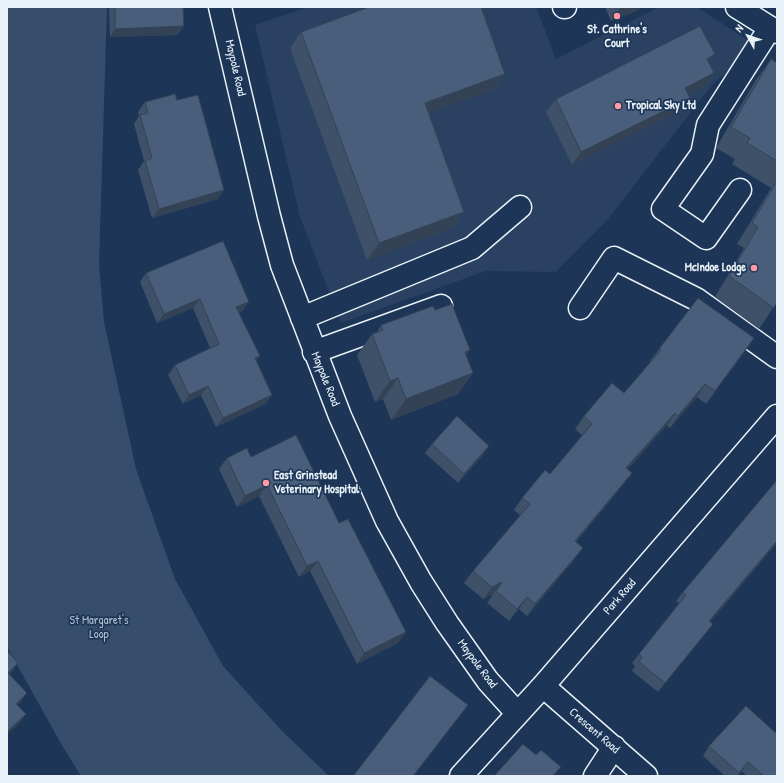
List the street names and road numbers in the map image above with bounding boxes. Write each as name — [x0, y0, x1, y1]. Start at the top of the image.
street label: Maypole Road — [222, 38, 248, 98]
street label: Maypole Road — [308, 350, 342, 408]
street label: Park Road — [601, 576, 639, 618]
street label: Maypole Road — [454, 637, 500, 691]
street label: Crescent Road — [566, 705, 622, 757]

